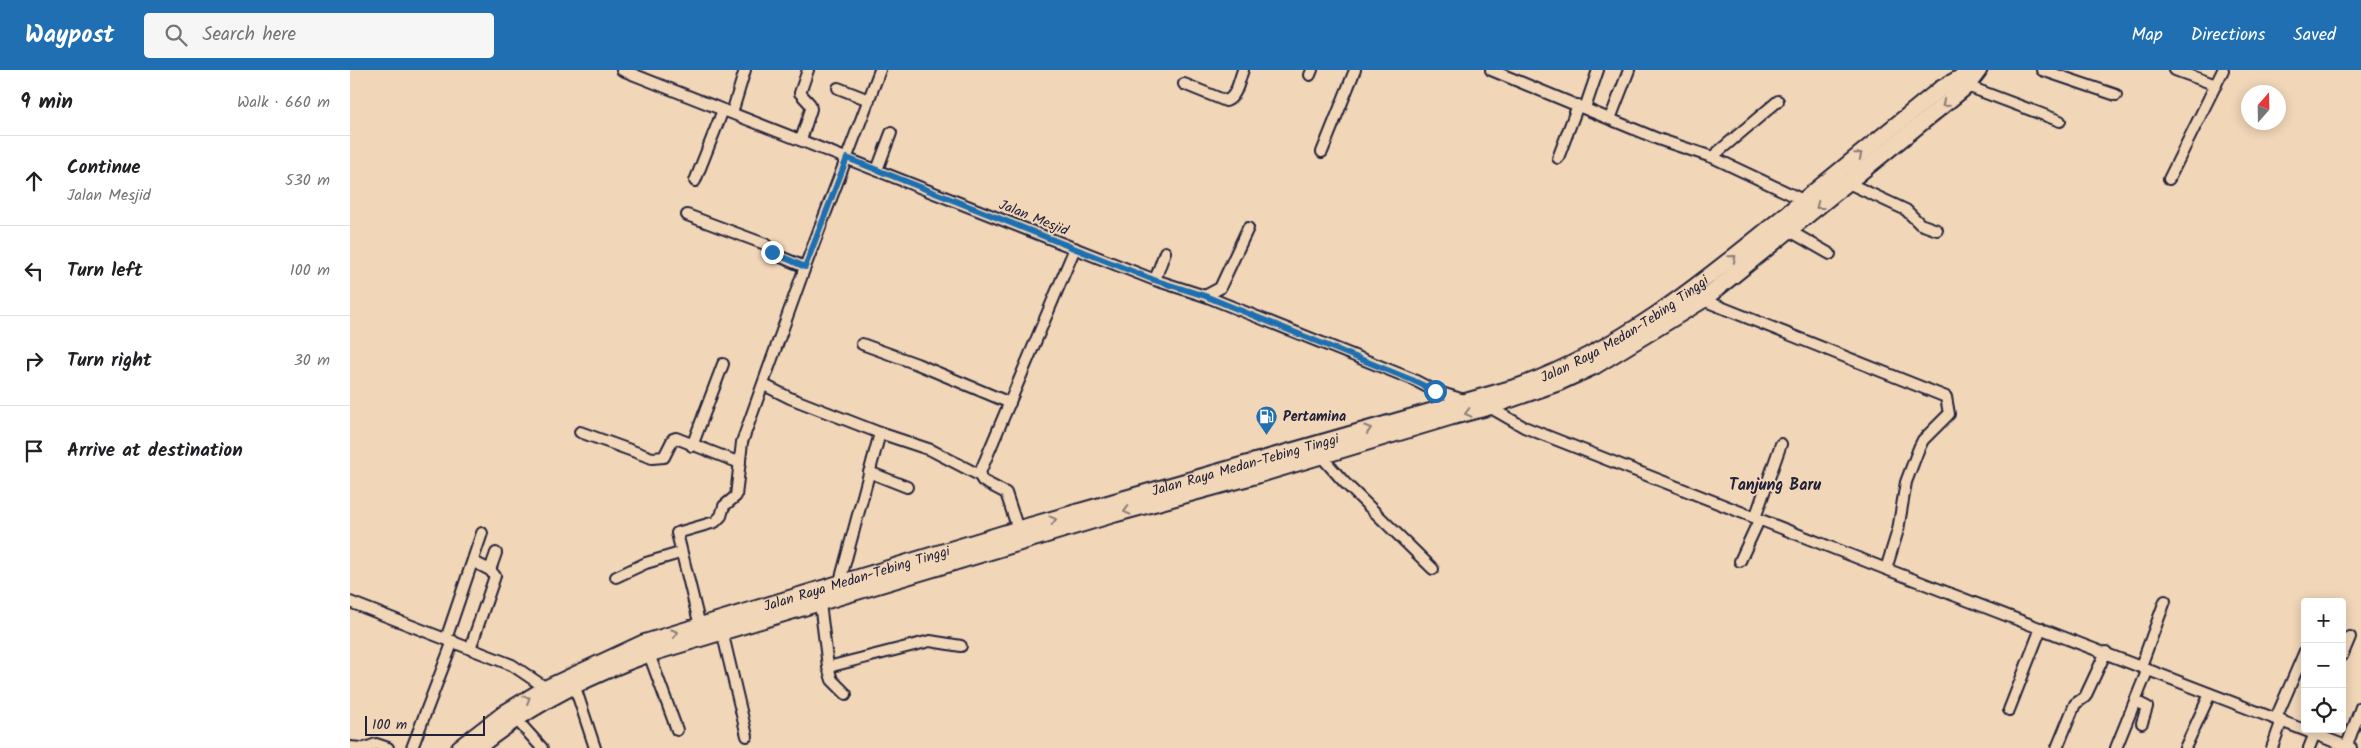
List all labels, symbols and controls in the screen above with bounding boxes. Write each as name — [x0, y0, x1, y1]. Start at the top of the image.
search box — [144, 13, 494, 58]
text: Waypost — [25, 16, 114, 55]
text: Search here — [202, 20, 296, 50]
icon: search — [162, 21, 190, 49]
text: Map — [2131, 21, 2163, 50]
text: Directions — [2191, 21, 2265, 50]
text: Saved — [2293, 21, 2336, 50]
north arrow — [2241, 85, 2286, 130]
text: 9 min — [20, 86, 73, 119]
text: Walk · 660 m — [237, 90, 330, 115]
one-way arrow — [1942, 98, 1951, 106]
one-way arrow — [1853, 152, 1862, 161]
text: Continue — [67, 153, 140, 183]
icon: ahead — [20, 167, 48, 195]
text: 530 m — [285, 168, 330, 193]
text: Jalan Mesjid — [67, 183, 151, 208]
street label: Jalan Mesjid — [995, 194, 1073, 242]
one-way arrow — [1815, 201, 1824, 210]
route end — [761, 241, 784, 264]
one-way arrow — [1727, 254, 1736, 263]
text: Turn left — [67, 256, 142, 286]
icon: left — [20, 257, 48, 285]
text: 100 m — [290, 258, 330, 283]
street label: Jalan Raya Medan-Tebing Tinggi — [1537, 270, 1714, 389]
text: Turn right — [67, 346, 152, 376]
icon: right — [20, 347, 48, 375]
text: 30 m — [294, 348, 330, 373]
route start — [1424, 380, 1447, 403]
fuel station icon: Pertamina — [1255, 404, 1279, 435]
place label: Pertamina — [1283, 406, 1346, 428]
one-way arrow — [1464, 407, 1472, 417]
one-way arrow — [1363, 424, 1372, 434]
street label: Jalan Raya Medan-Tebing Tinggi — [1149, 428, 1342, 502]
text: Arrive at destination — [67, 436, 243, 466]
icon: arrive — [20, 437, 48, 465]
district label: Tanjung Baru — [1729, 473, 1821, 498]
one-way arrow — [1122, 505, 1131, 516]
one-way arrow — [1048, 515, 1056, 525]
street label: Jalan Raya Medan-Tebing Tinggi — [761, 540, 953, 618]
map controls — [2301, 598, 2346, 733]
button: + — [2301, 598, 2346, 643]
one-way arrow — [671, 628, 680, 639]
button: − — [2301, 643, 2346, 688]
button: locate — [2301, 688, 2346, 733]
one-way arrow — [522, 696, 531, 705]
scale bar — [365, 713, 485, 736]
text: 100 m — [372, 714, 407, 736]

